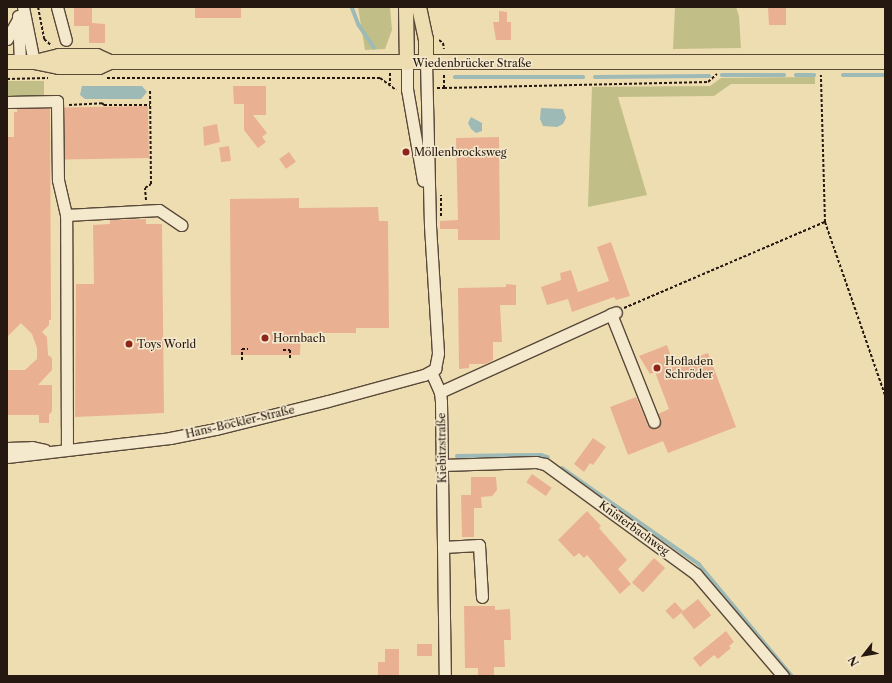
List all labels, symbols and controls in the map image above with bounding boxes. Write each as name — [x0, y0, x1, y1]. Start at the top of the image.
street label: Wiedenbrücker Straße — [412, 56, 532, 70]
place label: Möllenbrocksweg — [414, 145, 507, 159]
marker: Möllenbrocksweg — [401, 147, 411, 157]
place label: Hornbach — [273, 331, 326, 345]
marker: Hornbach — [260, 333, 270, 343]
place label: Toys World — [137, 337, 197, 351]
marker: Toys World — [124, 339, 134, 349]
place label: Hofladen Schröder — [665, 355, 713, 381]
marker: Hofladen Schröder — [652, 363, 662, 373]
street label: Hans-Böckler-Straße — [184, 403, 296, 441]
street label: Kiebitzstraße — [435, 413, 449, 483]
street label: Knisterbachweg — [596, 498, 672, 558]
north arrow — [844, 635, 884, 675]
text: N — [845, 653, 862, 669]

